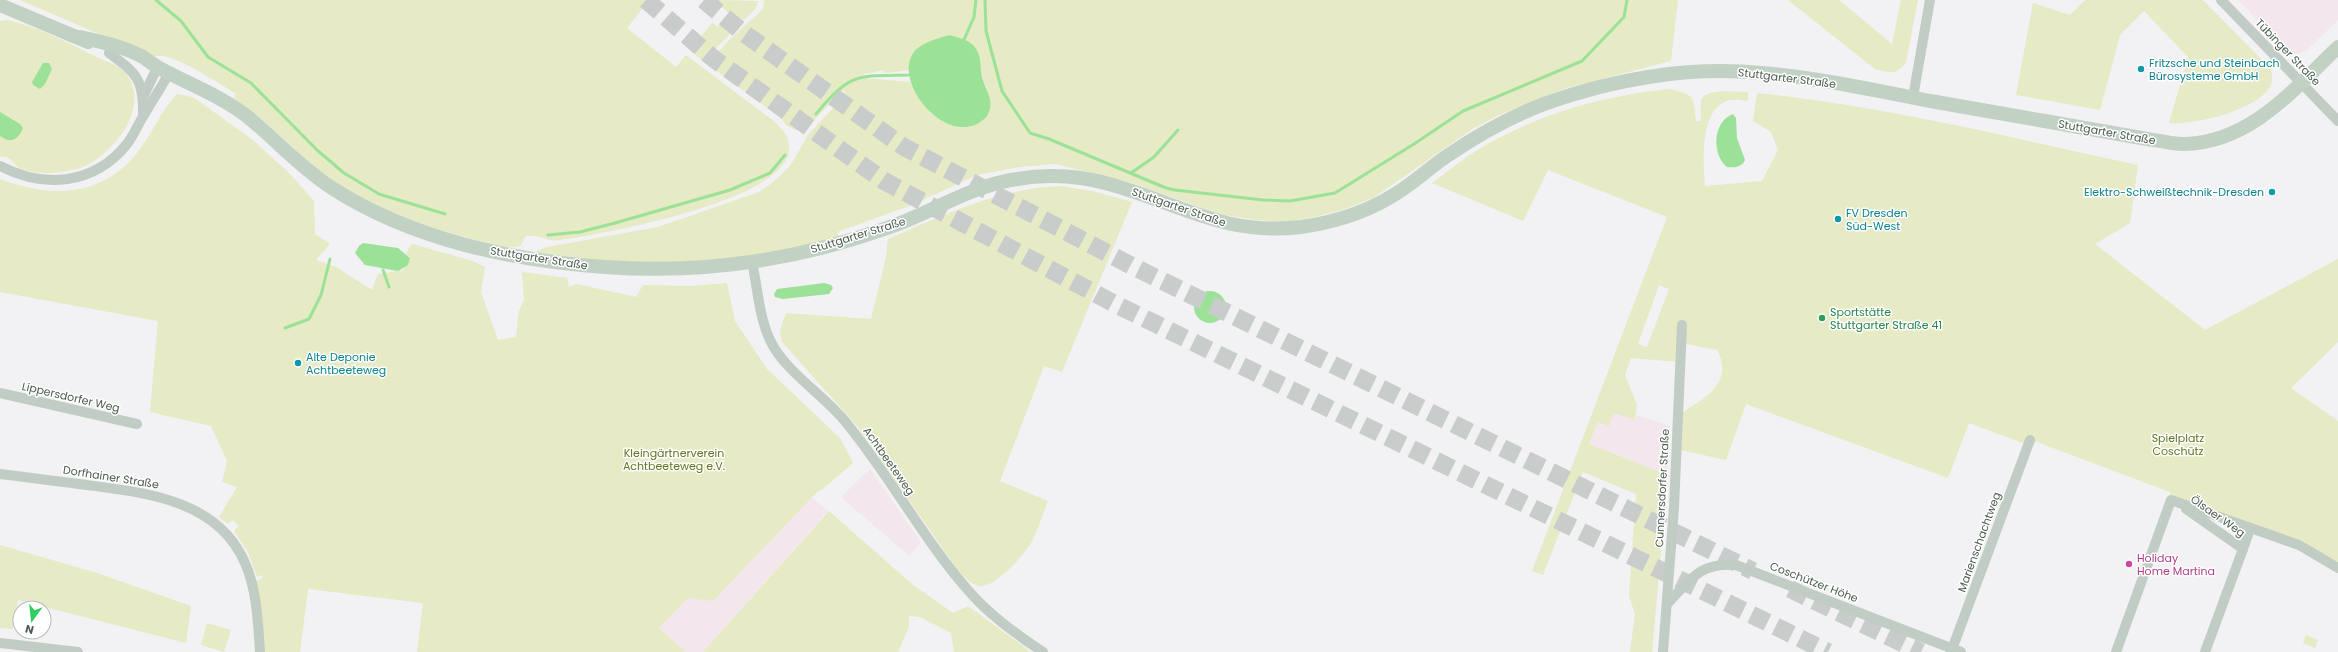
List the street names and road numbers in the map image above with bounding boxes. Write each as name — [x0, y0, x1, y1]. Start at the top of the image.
street label: Tübinger Straße — [2252, 15, 2324, 89]
street label: Stuttgarter Straße — [1737, 64, 1837, 92]
street label: Stuttgarter Straße — [2057, 116, 2157, 148]
street label: Stuttgarter Straße — [1130, 183, 1228, 231]
street label: Stuttgarter Straße — [808, 213, 908, 257]
street label: Stuttgarter Straße — [489, 242, 589, 274]
street label: Lippersdorfer Weg — [20, 378, 122, 416]
street label: Achtbeeteweg — [859, 424, 919, 498]
street label: Cunnersdorfer Straße — [1651, 428, 1673, 548]
street label: Dorfhainer Straße — [62, 462, 160, 493]
street label: Marienschachtweg — [1953, 490, 2005, 594]
street label: Ölsaer Weg — [2187, 491, 2249, 541]
street label: Coschützer Höhe — [1768, 558, 1861, 606]

